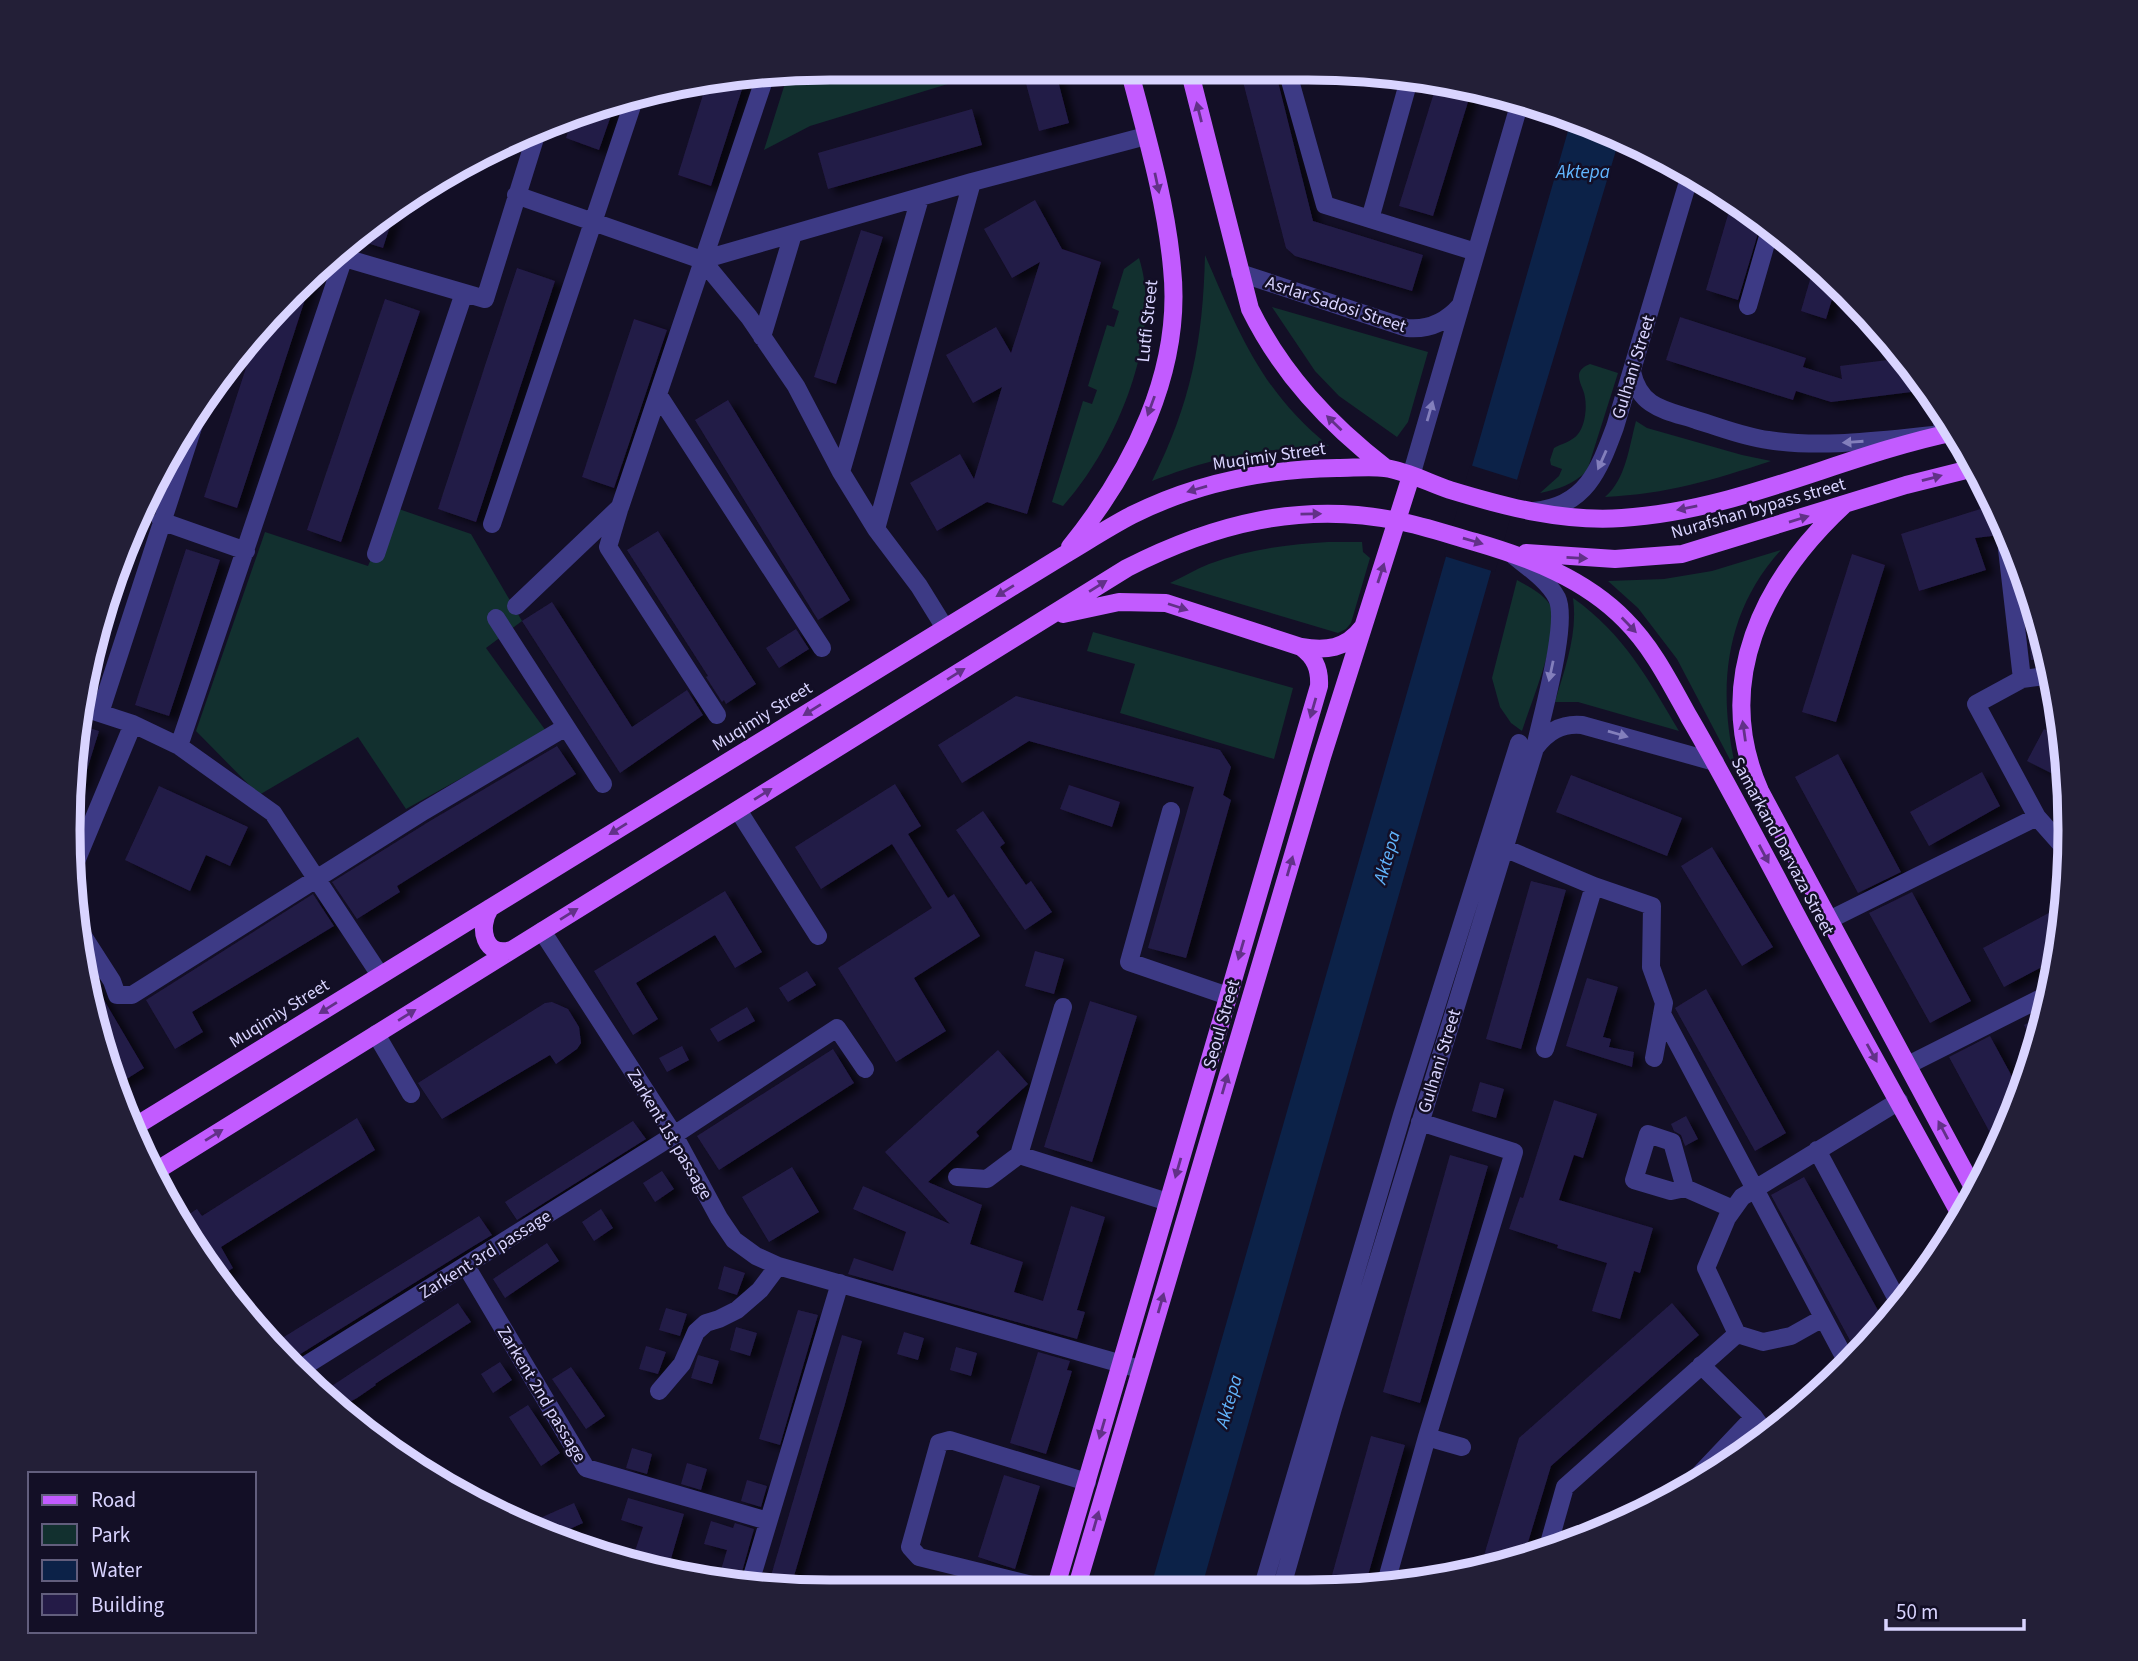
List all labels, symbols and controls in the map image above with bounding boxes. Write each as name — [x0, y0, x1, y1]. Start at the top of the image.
one-way arrow — [1193, 100, 1204, 122]
water label: Aktepa — [1555, 159, 1610, 186]
one-way arrow — [1151, 172, 1162, 194]
street label: Asrlar Sadosi Street — [1262, 270, 1409, 339]
street label: Lutfi Street — [1131, 279, 1164, 363]
street label: Gulhani Street — [1606, 312, 1661, 422]
one-way arrow — [1146, 396, 1157, 417]
one-way arrow — [1425, 399, 1436, 421]
one-way arrow — [1326, 416, 1343, 432]
street label: Muqimiy Street — [1211, 436, 1327, 477]
one-way arrow — [1842, 437, 1864, 448]
one-way arrow — [1596, 450, 1608, 470]
street label: Nurafshan bypass street — [1668, 472, 1848, 545]
one-way arrow — [1922, 472, 1943, 482]
one-way arrow — [1186, 484, 1207, 494]
one-way arrow — [1676, 502, 1698, 513]
one-way arrow — [1300, 508, 1322, 520]
one-way arrow — [1789, 513, 1810, 524]
one-way arrow — [1463, 537, 1484, 547]
one-way arrow — [1566, 552, 1588, 563]
one-way arrow — [1376, 562, 1386, 583]
one-way arrow — [1089, 580, 1108, 593]
one-way arrow — [996, 585, 1015, 597]
one-way arrow — [1168, 603, 1189, 613]
one-way arrow — [1620, 616, 1637, 633]
one-way arrow — [1545, 660, 1556, 682]
one-way arrow — [946, 668, 966, 681]
street label: Muqimiy Street — [707, 676, 817, 757]
one-way arrow — [1307, 698, 1317, 719]
one-way arrow — [802, 704, 821, 716]
one-way arrow — [1739, 720, 1750, 742]
one-way arrow — [1607, 730, 1628, 740]
street label: Samarkand Darvaza Street — [1725, 752, 1840, 940]
one-way arrow — [753, 788, 772, 801]
one-way arrow — [608, 823, 627, 836]
water label: Aktepa — [1367, 828, 1408, 888]
one-way arrow — [1757, 844, 1769, 864]
one-way arrow — [1285, 855, 1295, 876]
one-way arrow — [560, 908, 579, 921]
one-way arrow — [1236, 939, 1246, 960]
street label: Muqimiy Street — [224, 973, 334, 1054]
street label: Seoul Street — [1197, 977, 1246, 1072]
one-way arrow — [318, 1001, 337, 1014]
street label: Gulhani Street — [1412, 1006, 1467, 1116]
one-way arrow — [397, 1009, 417, 1022]
one-way arrow — [1866, 1044, 1878, 1063]
street label: Zarkent 1st passage — [621, 1064, 719, 1204]
one-way arrow — [1221, 1074, 1231, 1095]
one-way arrow — [1937, 1121, 1949, 1140]
one-way arrow — [204, 1128, 223, 1141]
one-way arrow — [1172, 1157, 1183, 1179]
street label: Zarkent 3rd passage — [415, 1204, 556, 1305]
one-way arrow — [1156, 1292, 1166, 1313]
street label: Zarkent 2nd passage — [491, 1321, 592, 1467]
water label: Aktepa — [1209, 1372, 1250, 1432]
one-way arrow — [1096, 1418, 1107, 1440]
legend — [28, 1472, 256, 1633]
text: Road — [91, 1485, 136, 1515]
one-way arrow — [1092, 1510, 1102, 1531]
text: Park — [91, 1520, 131, 1550]
text: Water — [91, 1555, 143, 1585]
scale bar — [1886, 1588, 2024, 1632]
text: Building — [91, 1590, 165, 1620]
text: 50 m — [1896, 1597, 1938, 1627]

